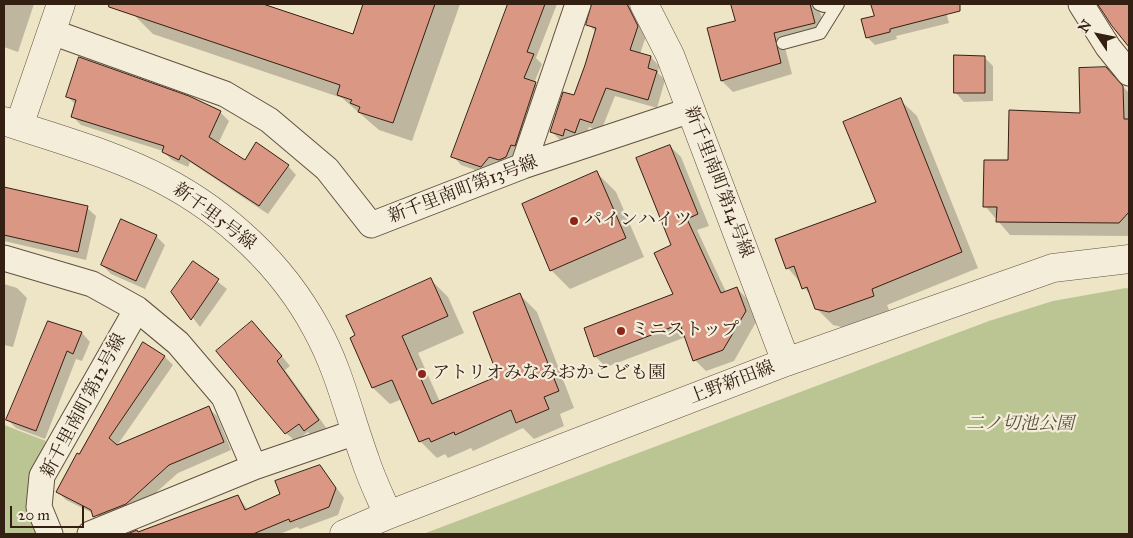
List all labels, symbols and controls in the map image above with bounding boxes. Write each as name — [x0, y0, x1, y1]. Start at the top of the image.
north arrow — [1073, 10, 1123, 60]
text: N — [1075, 17, 1096, 36]
street label: 新千里南町第14号線 — [679, 103, 757, 261]
street label: 新千里南町第13号線 — [385, 152, 541, 228]
street label: 新千里5号線 — [168, 179, 260, 255]
place label: パインハイツ — [584, 210, 692, 232]
marker: パインハイツ — [568, 215, 580, 227]
place label: ミニストップ — [631, 320, 739, 342]
marker: ミニストップ — [615, 325, 627, 337]
street label: 新千里南町第12号線 — [37, 330, 131, 482]
street label: 上野新田線 — [686, 357, 778, 409]
place label: アトリオみなみおかこども園 — [432, 363, 666, 385]
marker: アトリオみなみおかこども園 — [416, 368, 428, 380]
park label: 二ノ切池公園 — [966, 414, 1074, 436]
scale bar — [12, 496, 86, 528]
text: 20 m — [18, 506, 50, 524]

